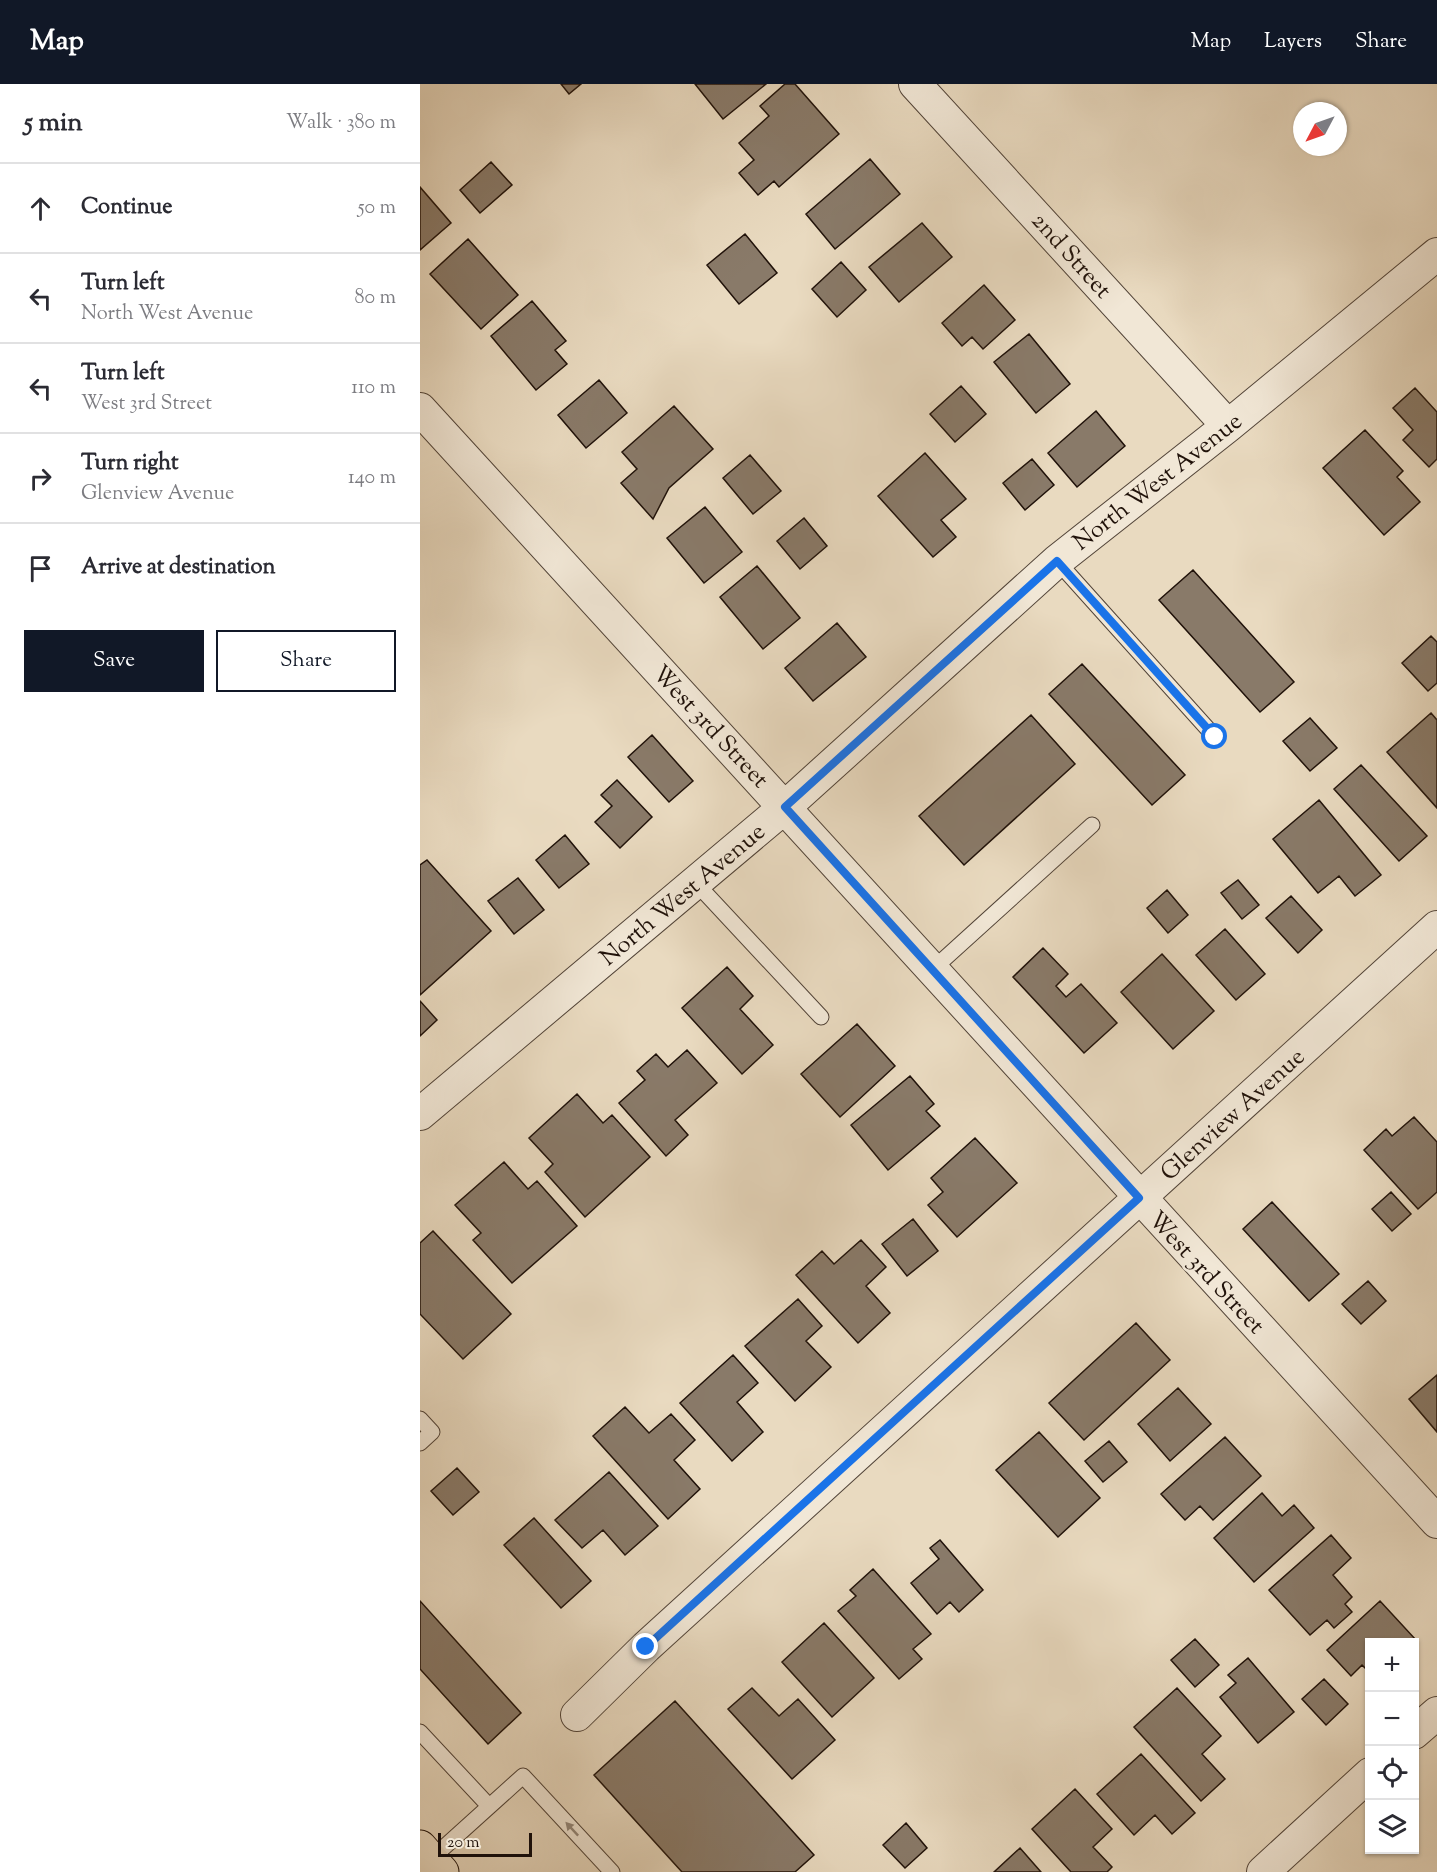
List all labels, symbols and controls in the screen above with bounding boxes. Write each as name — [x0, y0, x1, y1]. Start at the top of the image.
text: Map — [30, 22, 84, 62]
text: Map — [1191, 27, 1231, 57]
text: Layers — [1264, 27, 1322, 57]
text: Share — [1355, 27, 1407, 57]
north arrow — [1293, 102, 1347, 156]
text: 5 min — [24, 105, 83, 142]
text: Walk · 380 m — [286, 109, 396, 138]
icon: ahead — [24, 192, 57, 225]
text: Continue — [81, 192, 172, 224]
text: 50 m — [358, 194, 396, 223]
street label: 2nd Street — [1022, 206, 1119, 307]
text: Turn left — [81, 268, 164, 300]
icon: left — [24, 282, 57, 315]
text: 80 m — [355, 284, 396, 313]
text: North West Avenue — [81, 300, 253, 329]
text: Turn left — [81, 358, 164, 390]
icon: left — [24, 372, 57, 405]
text: 110 m — [351, 374, 396, 403]
text: West 3rd Street — [81, 390, 212, 419]
street label: North West Avenue — [1066, 406, 1250, 560]
text: Turn right — [81, 448, 178, 480]
icon: right — [24, 462, 57, 495]
text: 140 m — [348, 464, 396, 493]
text: Glenview Avenue — [81, 480, 234, 509]
icon: arrive — [24, 552, 57, 585]
text: Arrive at destination — [81, 552, 276, 584]
button: Save — [24, 630, 204, 692]
button: Share — [216, 630, 396, 692]
street label: West 3rd Street — [643, 658, 776, 797]
route start — [1201, 723, 1227, 749]
street label: North West Avenue — [593, 816, 773, 975]
street label: Glenview Avenue — [1154, 1041, 1313, 1190]
street label: West 3rd Street — [1139, 1204, 1272, 1343]
route end — [632, 1633, 658, 1659]
map controls — [1365, 1638, 1419, 1854]
button: + — [1365, 1638, 1419, 1692]
button: − — [1365, 1692, 1419, 1746]
button: locate — [1365, 1746, 1419, 1800]
button: layers — [1365, 1800, 1419, 1854]
one-way arrow — [566, 1822, 579, 1837]
scale bar — [438, 1830, 532, 1858]
text: 20 m — [447, 1832, 480, 1855]

